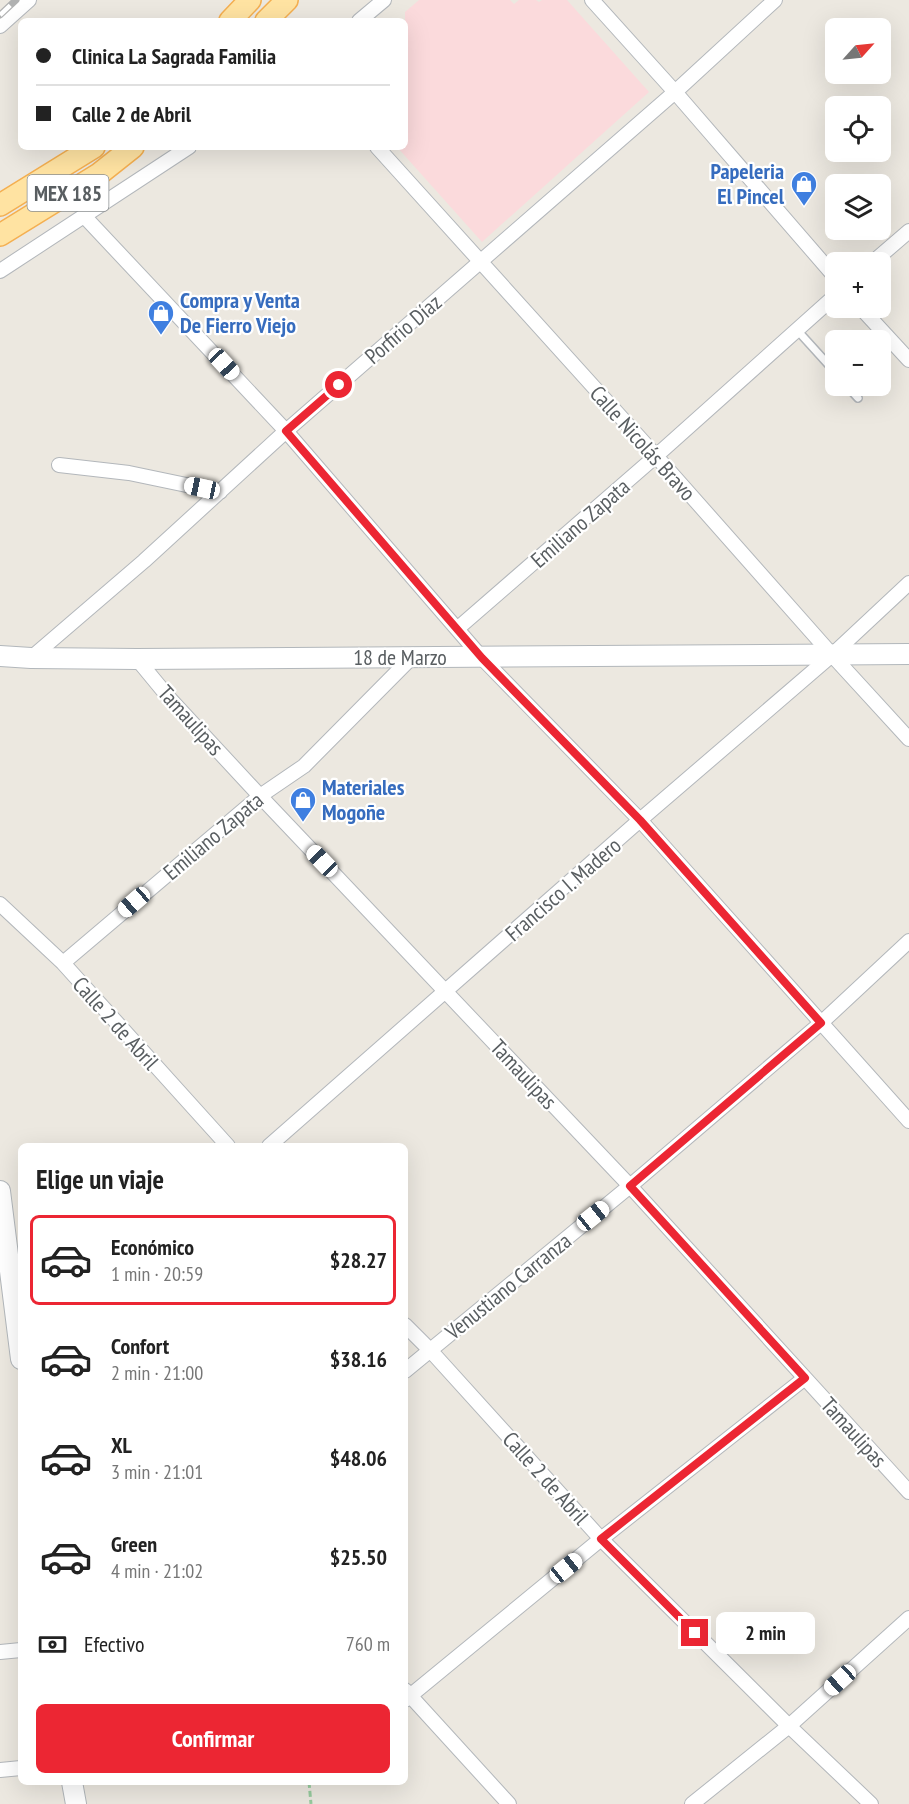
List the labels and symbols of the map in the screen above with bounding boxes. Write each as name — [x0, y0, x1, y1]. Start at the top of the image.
north arrow — [825, 18, 891, 84]
place label: Papeleria El Pincel — [710, 157, 785, 210]
shop icon: Papeleria El Pincel — [789, 169, 819, 207]
road number: MEX 185 — [28, 175, 109, 211]
place label: Compra y Venta De Fierro Viejo — [180, 286, 300, 339]
street label: Porfirio Díaz — [359, 288, 447, 370]
shop icon: Compra y Venta De Fierro Viejo — [146, 298, 176, 336]
car — [205, 345, 243, 383]
route start — [325, 371, 352, 398]
street label: Calle Nicolás Bravo — [584, 380, 702, 506]
street label: Emiliano Zapata — [525, 472, 635, 574]
car — [183, 475, 221, 501]
street label: 18 de Marzo — [353, 643, 447, 671]
street label: Tamaulipas — [152, 679, 230, 761]
place label: Materiales Mogoñe — [322, 773, 405, 826]
shop icon: Materiales Mogoñe — [288, 785, 318, 823]
street label: Emiliano Zapata — [157, 786, 269, 886]
street label: Francisco I. Madero — [499, 831, 627, 947]
car — [303, 842, 341, 880]
car — [115, 883, 153, 921]
street label: Calle 2 de Abril — [67, 971, 166, 1076]
street label: Tamaulipas — [485, 1033, 563, 1115]
car — [573, 1198, 613, 1234]
street label: Venustiano Carranza — [439, 1227, 577, 1346]
street label: Tamaulipas — [815, 1391, 893, 1473]
street label: Calle 2 de Abril — [497, 1426, 596, 1531]
car — [546, 1550, 586, 1586]
callout: 2 min — [716, 1612, 815, 1654]
route end — [681, 1619, 708, 1646]
car — [821, 1661, 859, 1699]

